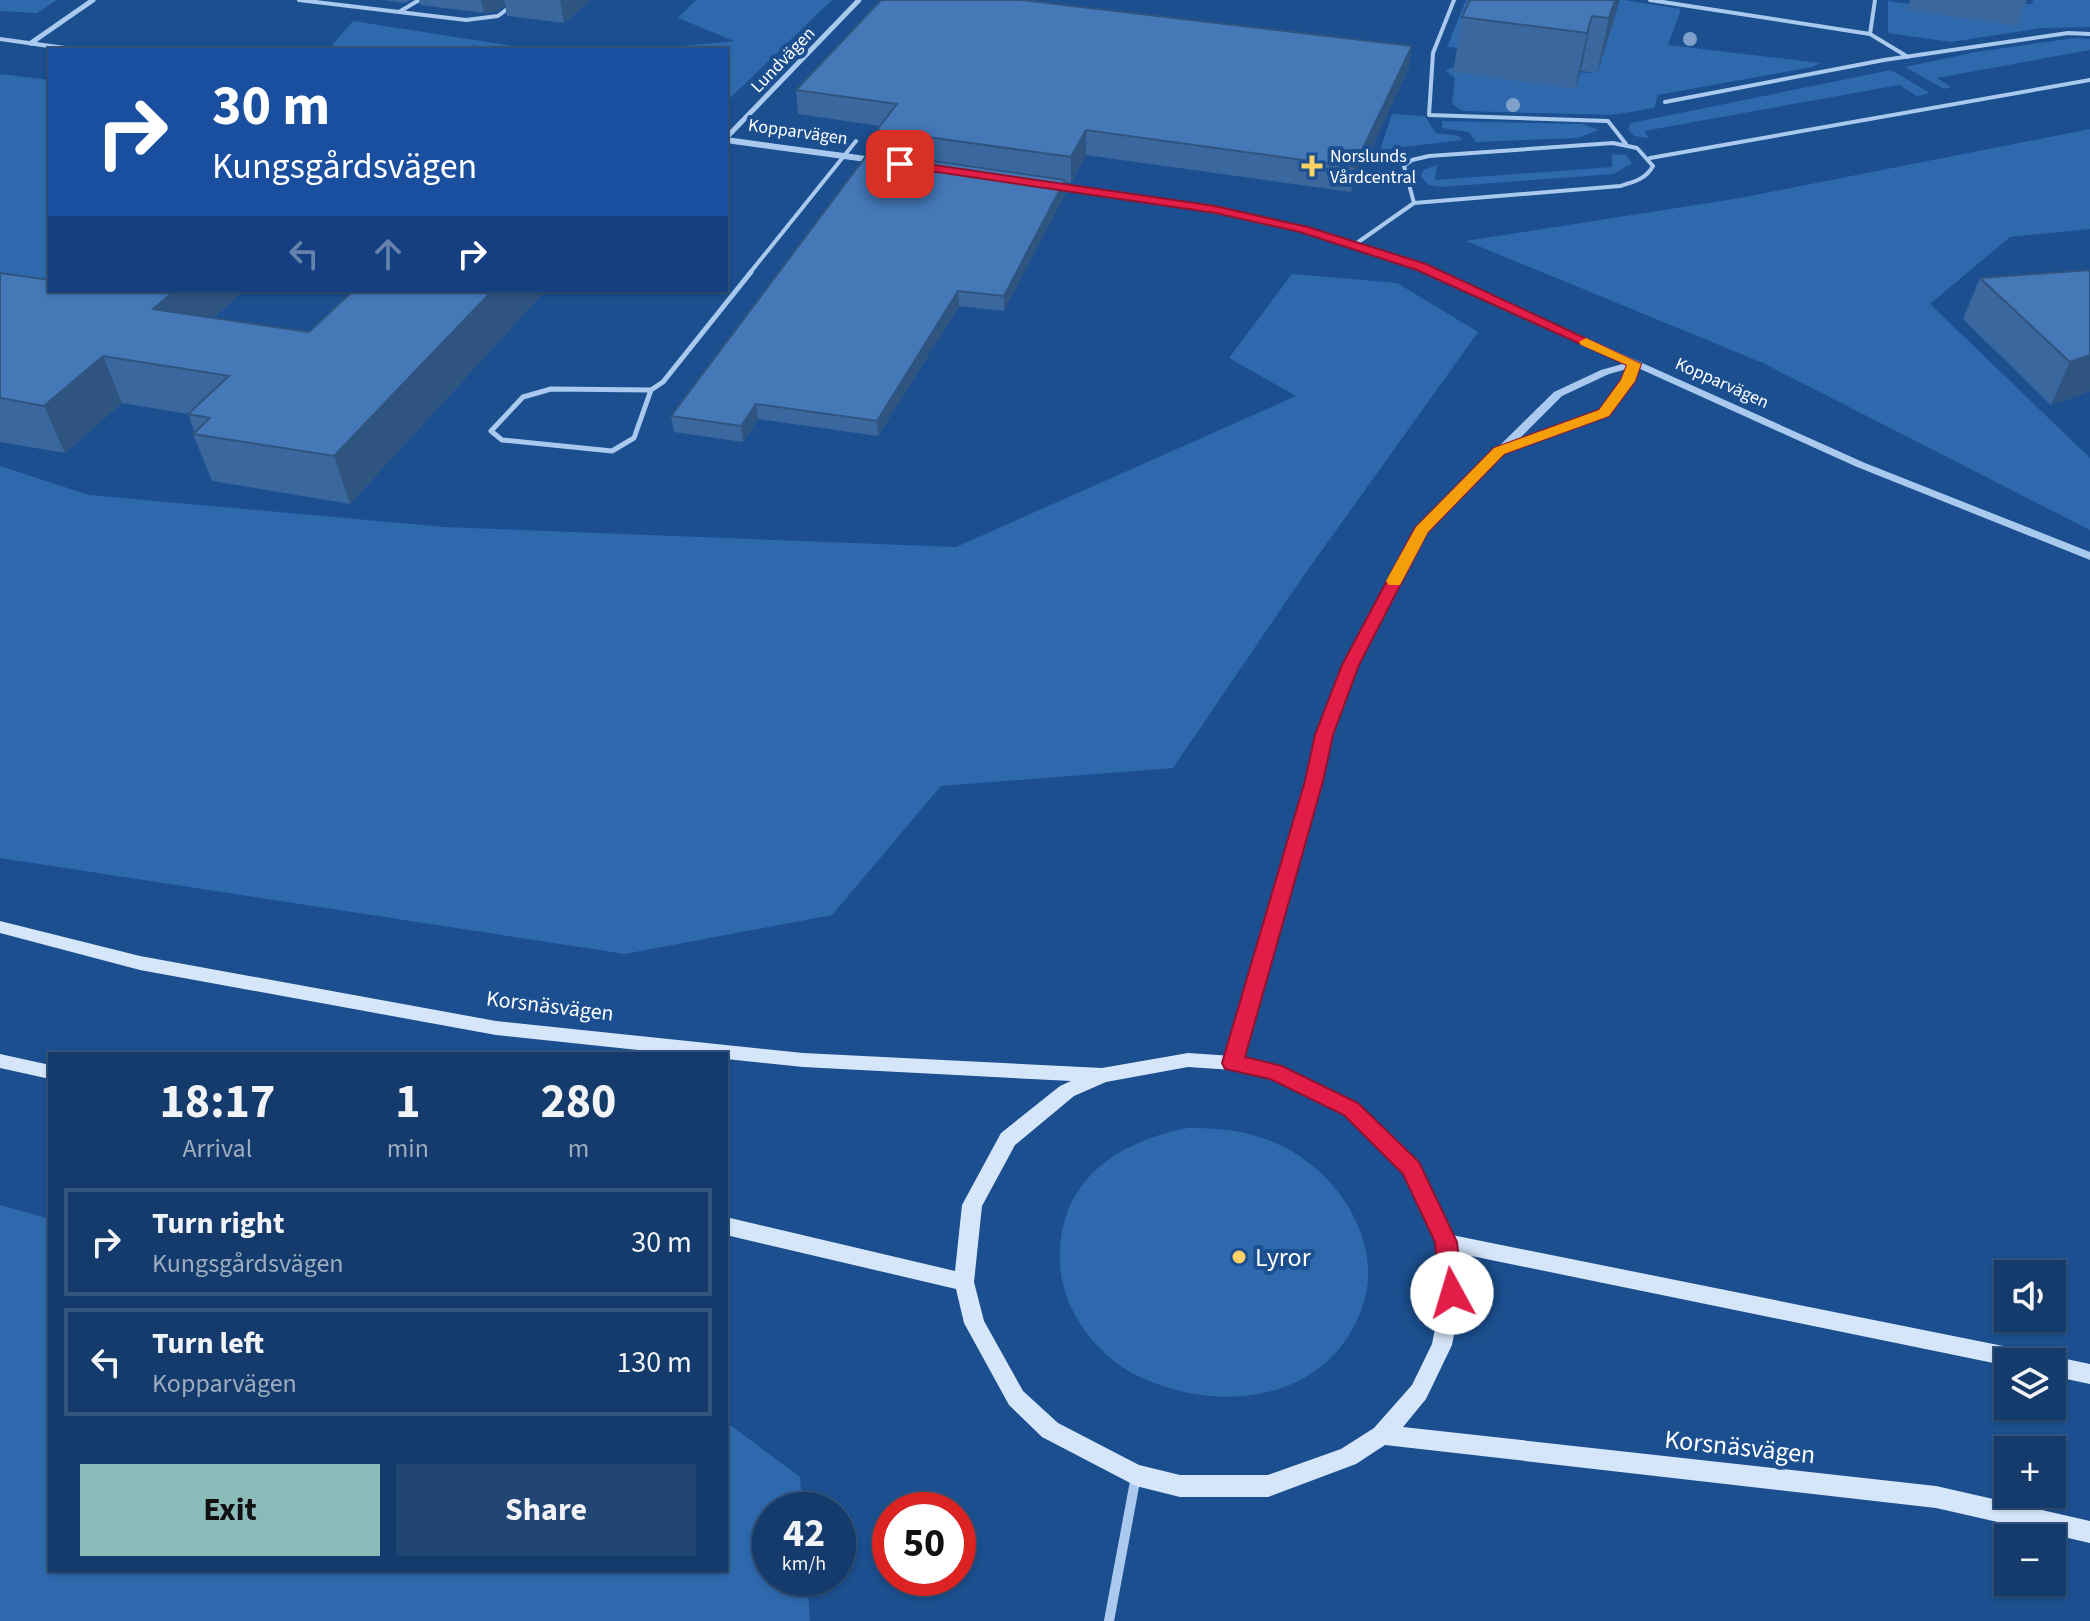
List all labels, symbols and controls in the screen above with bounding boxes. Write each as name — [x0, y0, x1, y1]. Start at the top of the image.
street label: Lundvägen — [745, 21, 821, 99]
text: 30 m — [212, 67, 330, 146]
icon: right — [80, 80, 184, 184]
street label: Kopparvägen — [747, 113, 849, 151]
pin — [866, 130, 934, 198]
text: Kungsgårdsvägen — [212, 141, 477, 192]
icon: arrive — [878, 142, 922, 186]
place label: Norslunds Vårdcentral — [1330, 144, 1416, 190]
marker: Norslunds Vårdcentral — [1301, 155, 1323, 177]
icon: left — [282, 232, 326, 276]
icon: ahead — [366, 232, 410, 276]
icon: right — [450, 232, 494, 276]
street label: Kopparvägen — [1671, 351, 1773, 415]
street label: Korsnäsvägen — [484, 982, 616, 1030]
text: 18:17 — [159, 1068, 275, 1136]
text: 1 — [395, 1068, 421, 1136]
text: 280 — [540, 1068, 616, 1136]
text: Arrival — [182, 1130, 252, 1167]
text: min — [387, 1130, 429, 1167]
text: m — [568, 1130, 589, 1167]
text: Turn right — [152, 1202, 284, 1245]
icon: right — [84, 1220, 128, 1264]
text: 30 m — [631, 1221, 692, 1264]
place label: Lyror — [1255, 1239, 1312, 1276]
text: Kungsgårdsvägen — [152, 1245, 344, 1282]
marker: Lyror — [1230, 1248, 1248, 1266]
position arrow — [1410, 1251, 1494, 1335]
map controls — [1994, 1260, 2066, 1596]
button: sound — [1994, 1260, 2066, 1332]
text: Turn left — [152, 1322, 264, 1365]
icon: left — [84, 1340, 128, 1384]
text: 130 m — [616, 1341, 692, 1384]
button: layers — [1994, 1348, 2066, 1420]
text: Kopparvägen — [152, 1365, 297, 1402]
street label: Korsnäsvägen — [1663, 1421, 1817, 1473]
button: + — [1994, 1436, 2066, 1508]
button: Exit — [80, 1464, 380, 1556]
button: Share — [396, 1464, 696, 1556]
speed limit sign: 50 — [872, 1492, 976, 1596]
text: 42 — [783, 1505, 825, 1562]
button: − — [1994, 1524, 2066, 1596]
text: km/h — [782, 1550, 826, 1578]

